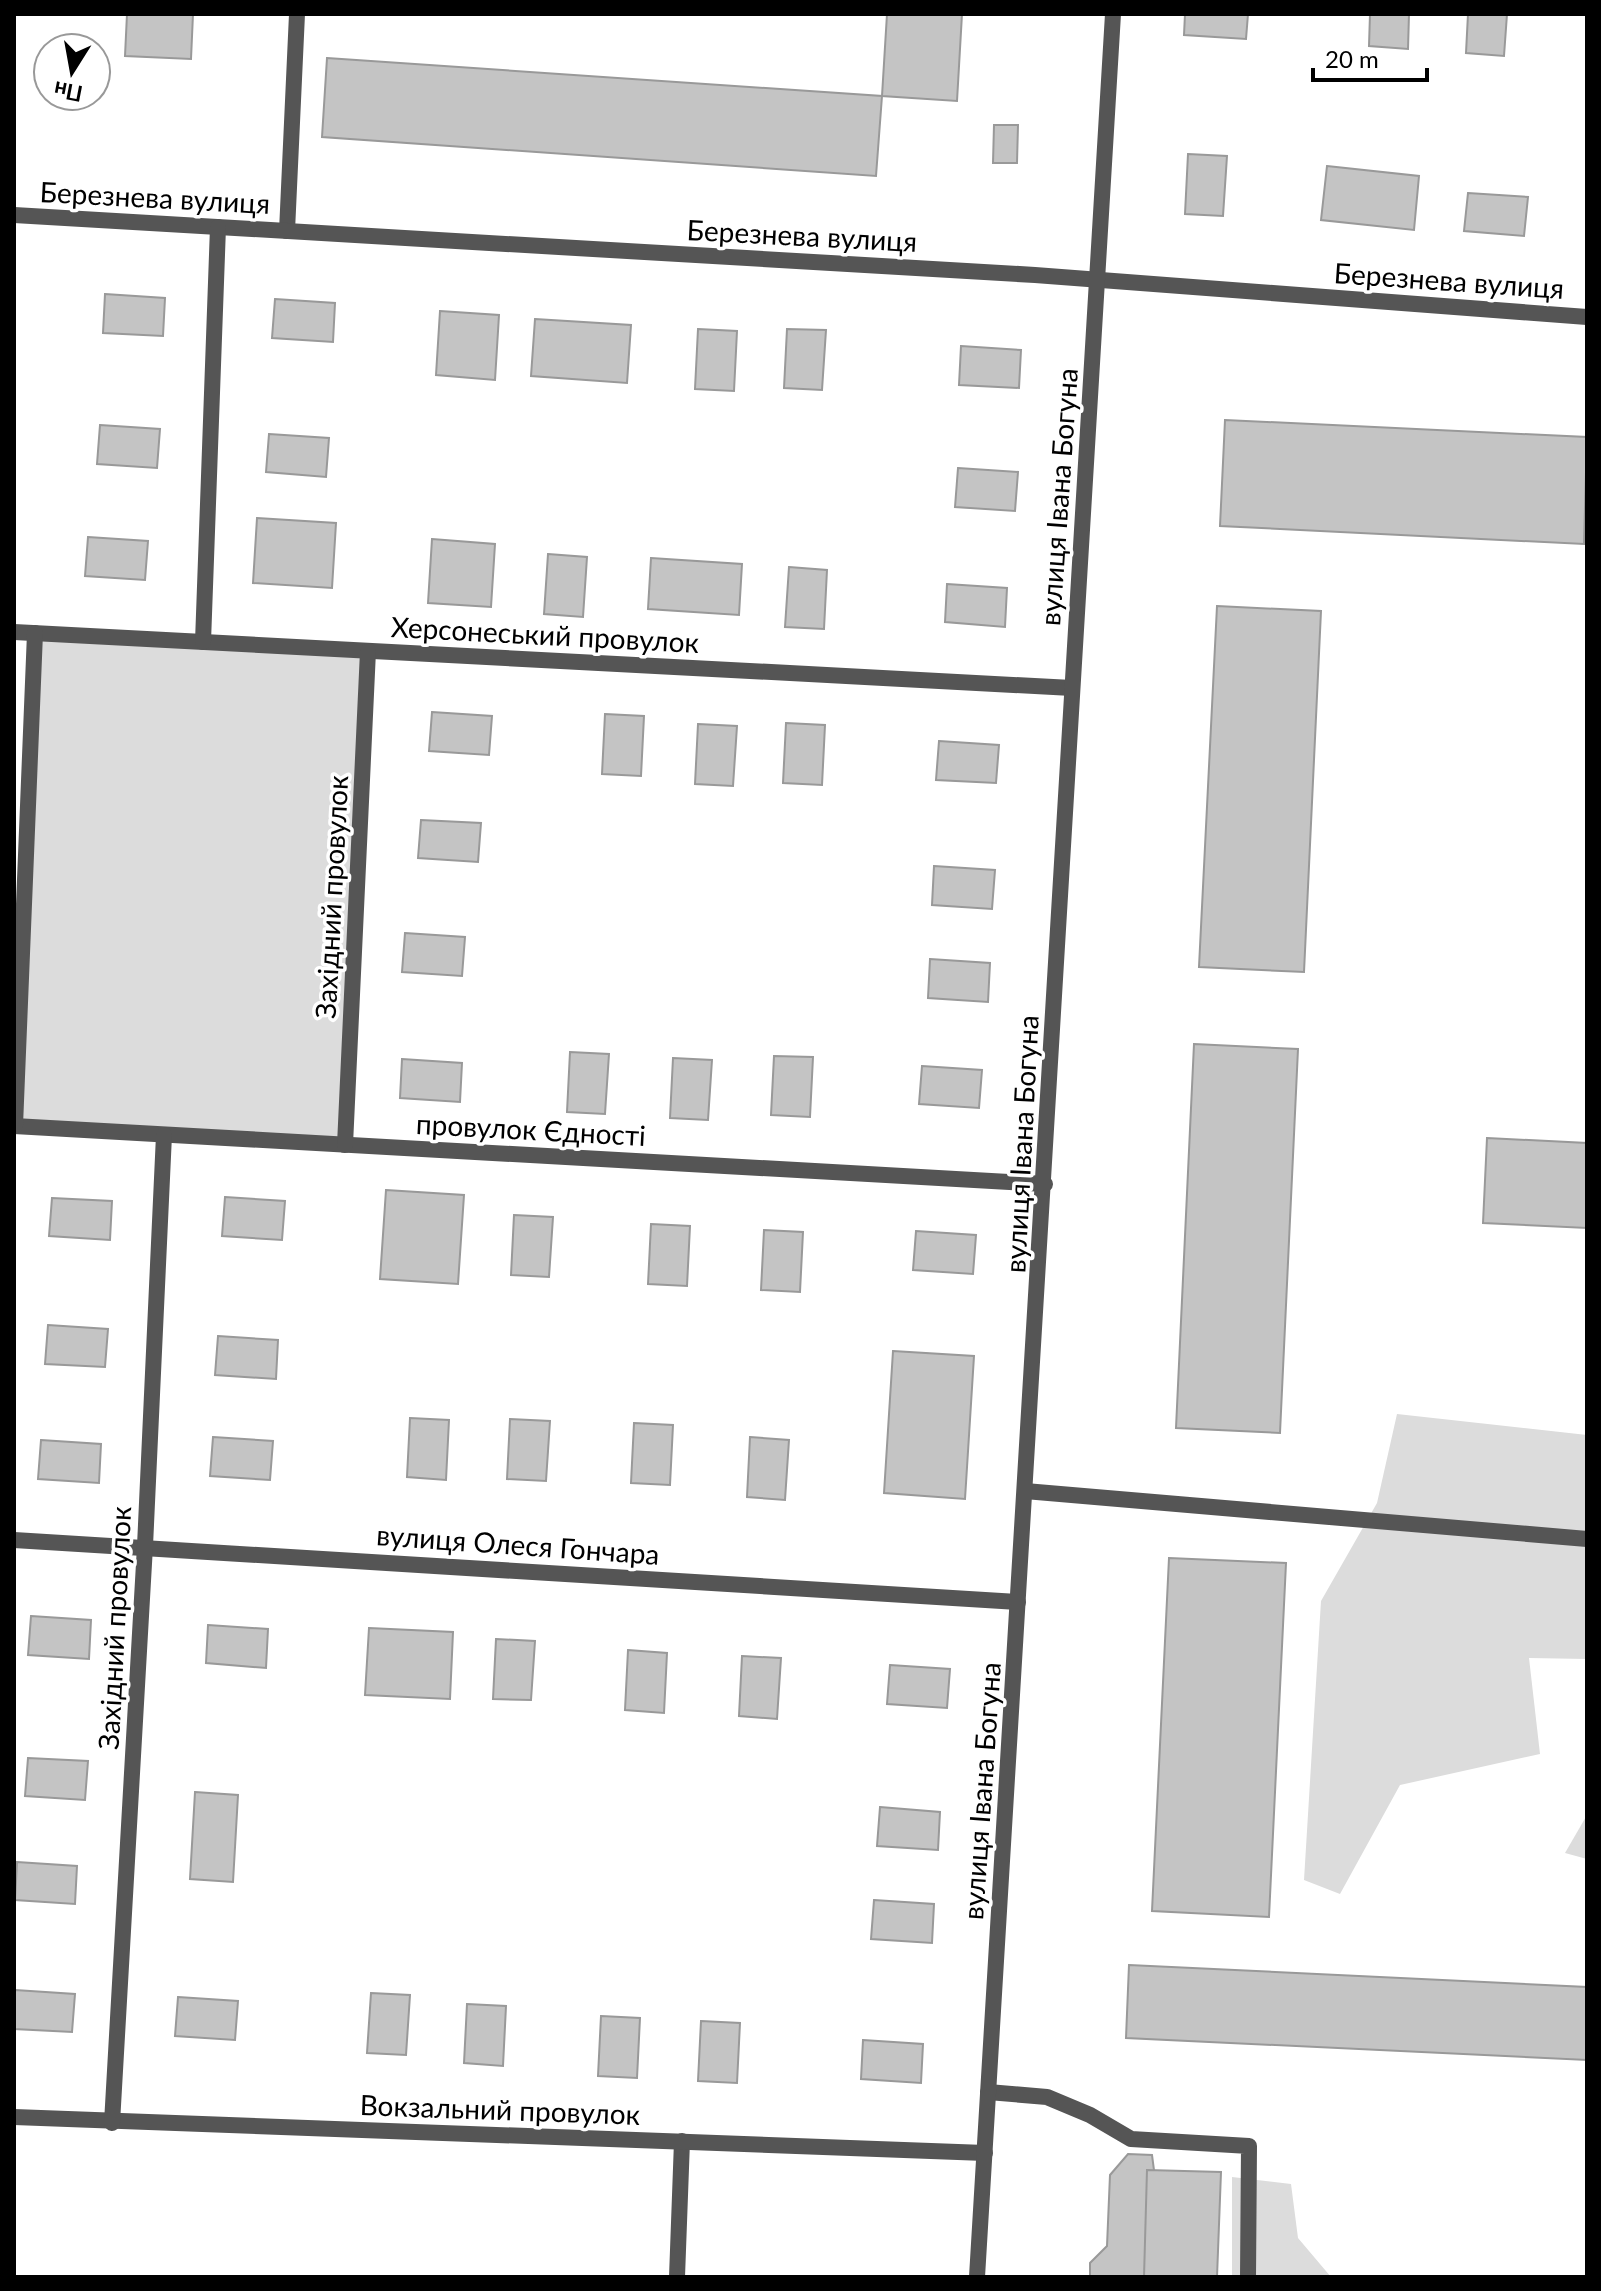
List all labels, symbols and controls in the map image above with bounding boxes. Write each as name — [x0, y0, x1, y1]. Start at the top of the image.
north arrow — [32, 32, 112, 112]
scale bar — [1313, 32, 1427, 82]
text: 20 m — [1325, 44, 1379, 73]
text: Пн — [51, 76, 85, 108]
street label: Березнева вулиця — [39, 174, 271, 220]
street label: Березнева вулиця — [686, 212, 918, 258]
street label: Березнева вулиця — [1333, 255, 1565, 305]
street label: вулиця Івана Богуна — [1032, 367, 1084, 627]
street label: Херсонеський провулок — [390, 609, 700, 659]
street label: Західний провулок — [308, 774, 354, 1020]
street label: вулиця Івана Богуна — [997, 1014, 1045, 1274]
street label: провулок Єдності — [415, 1106, 647, 1152]
street label: Західний провулок — [91, 1505, 137, 1751]
street label: вулиця Олеся Гончара — [375, 1517, 661, 1571]
street label: вулиця Івана Богуна — [955, 1661, 1007, 1921]
street label: Вокзальний провулок — [359, 2087, 641, 2131]

